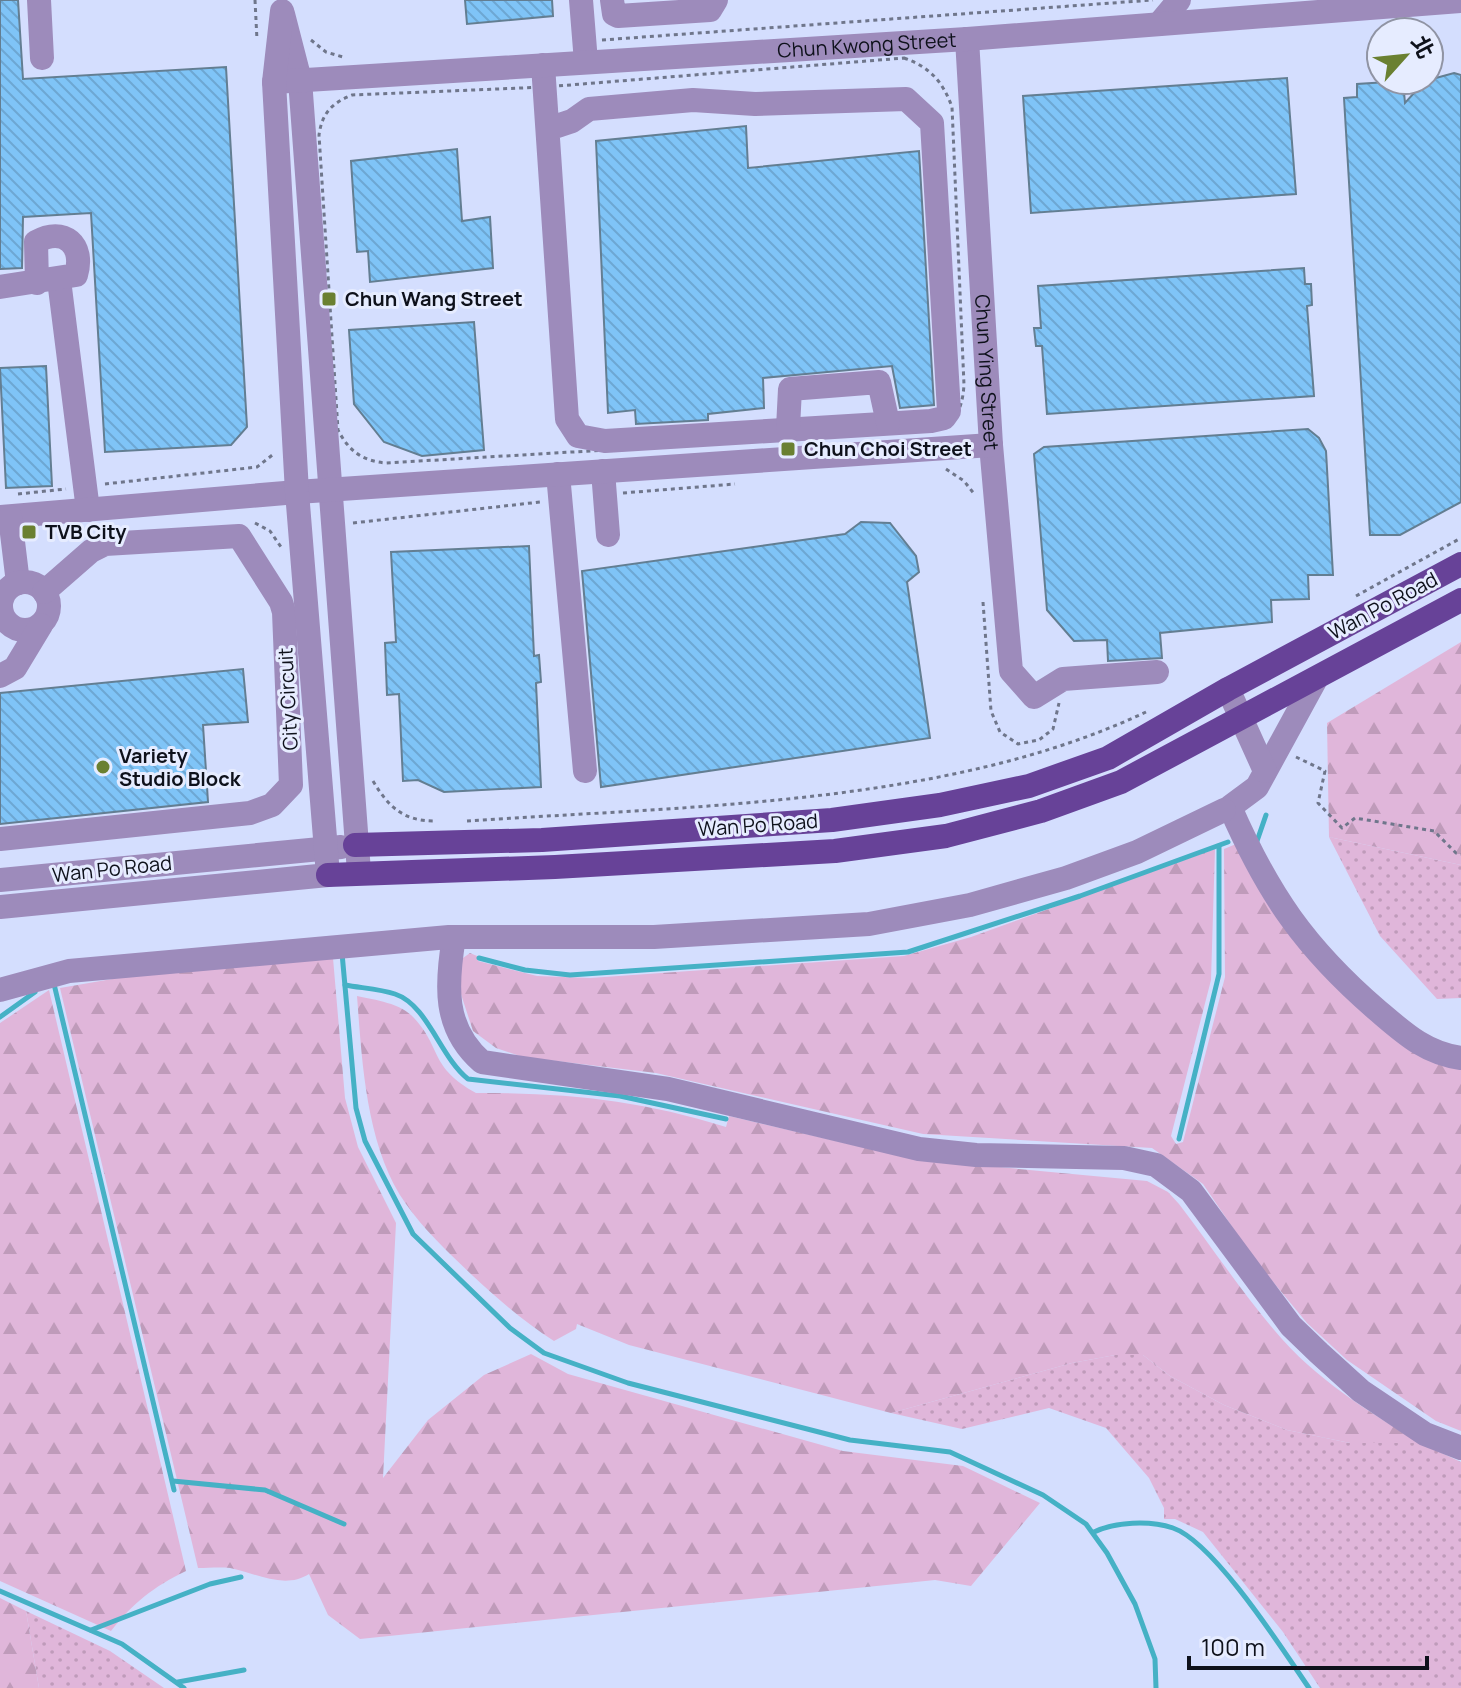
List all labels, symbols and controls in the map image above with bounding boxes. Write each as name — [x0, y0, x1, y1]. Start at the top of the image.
north arrow — [1365, 16, 1445, 96]
street label: Chun Kwong Street — [777, 26, 957, 64]
text: 北 — [1404, 30, 1441, 64]
place label: Chun Wang Street — [345, 285, 523, 312]
marker: Chun Wang Street — [320, 290, 338, 308]
street label: Chun Ying Street — [969, 294, 1005, 452]
place label: Chun Choi Street — [804, 435, 972, 462]
marker: Chun Choi Street — [779, 440, 797, 458]
place label: TVB City — [45, 518, 127, 545]
marker: TVB City — [20, 523, 38, 541]
street label: Wan Po Road — [1323, 565, 1442, 646]
street label: City Circuit — [271, 647, 304, 751]
place label: Variety Studio Block — [119, 742, 242, 792]
marker: Variety Studio Block — [94, 758, 112, 776]
street label: Wan Po Road — [697, 807, 819, 842]
street label: Wan Po Road — [51, 849, 173, 888]
scale bar — [1189, 1620, 1427, 1670]
text: 100 m — [1201, 1630, 1265, 1663]

